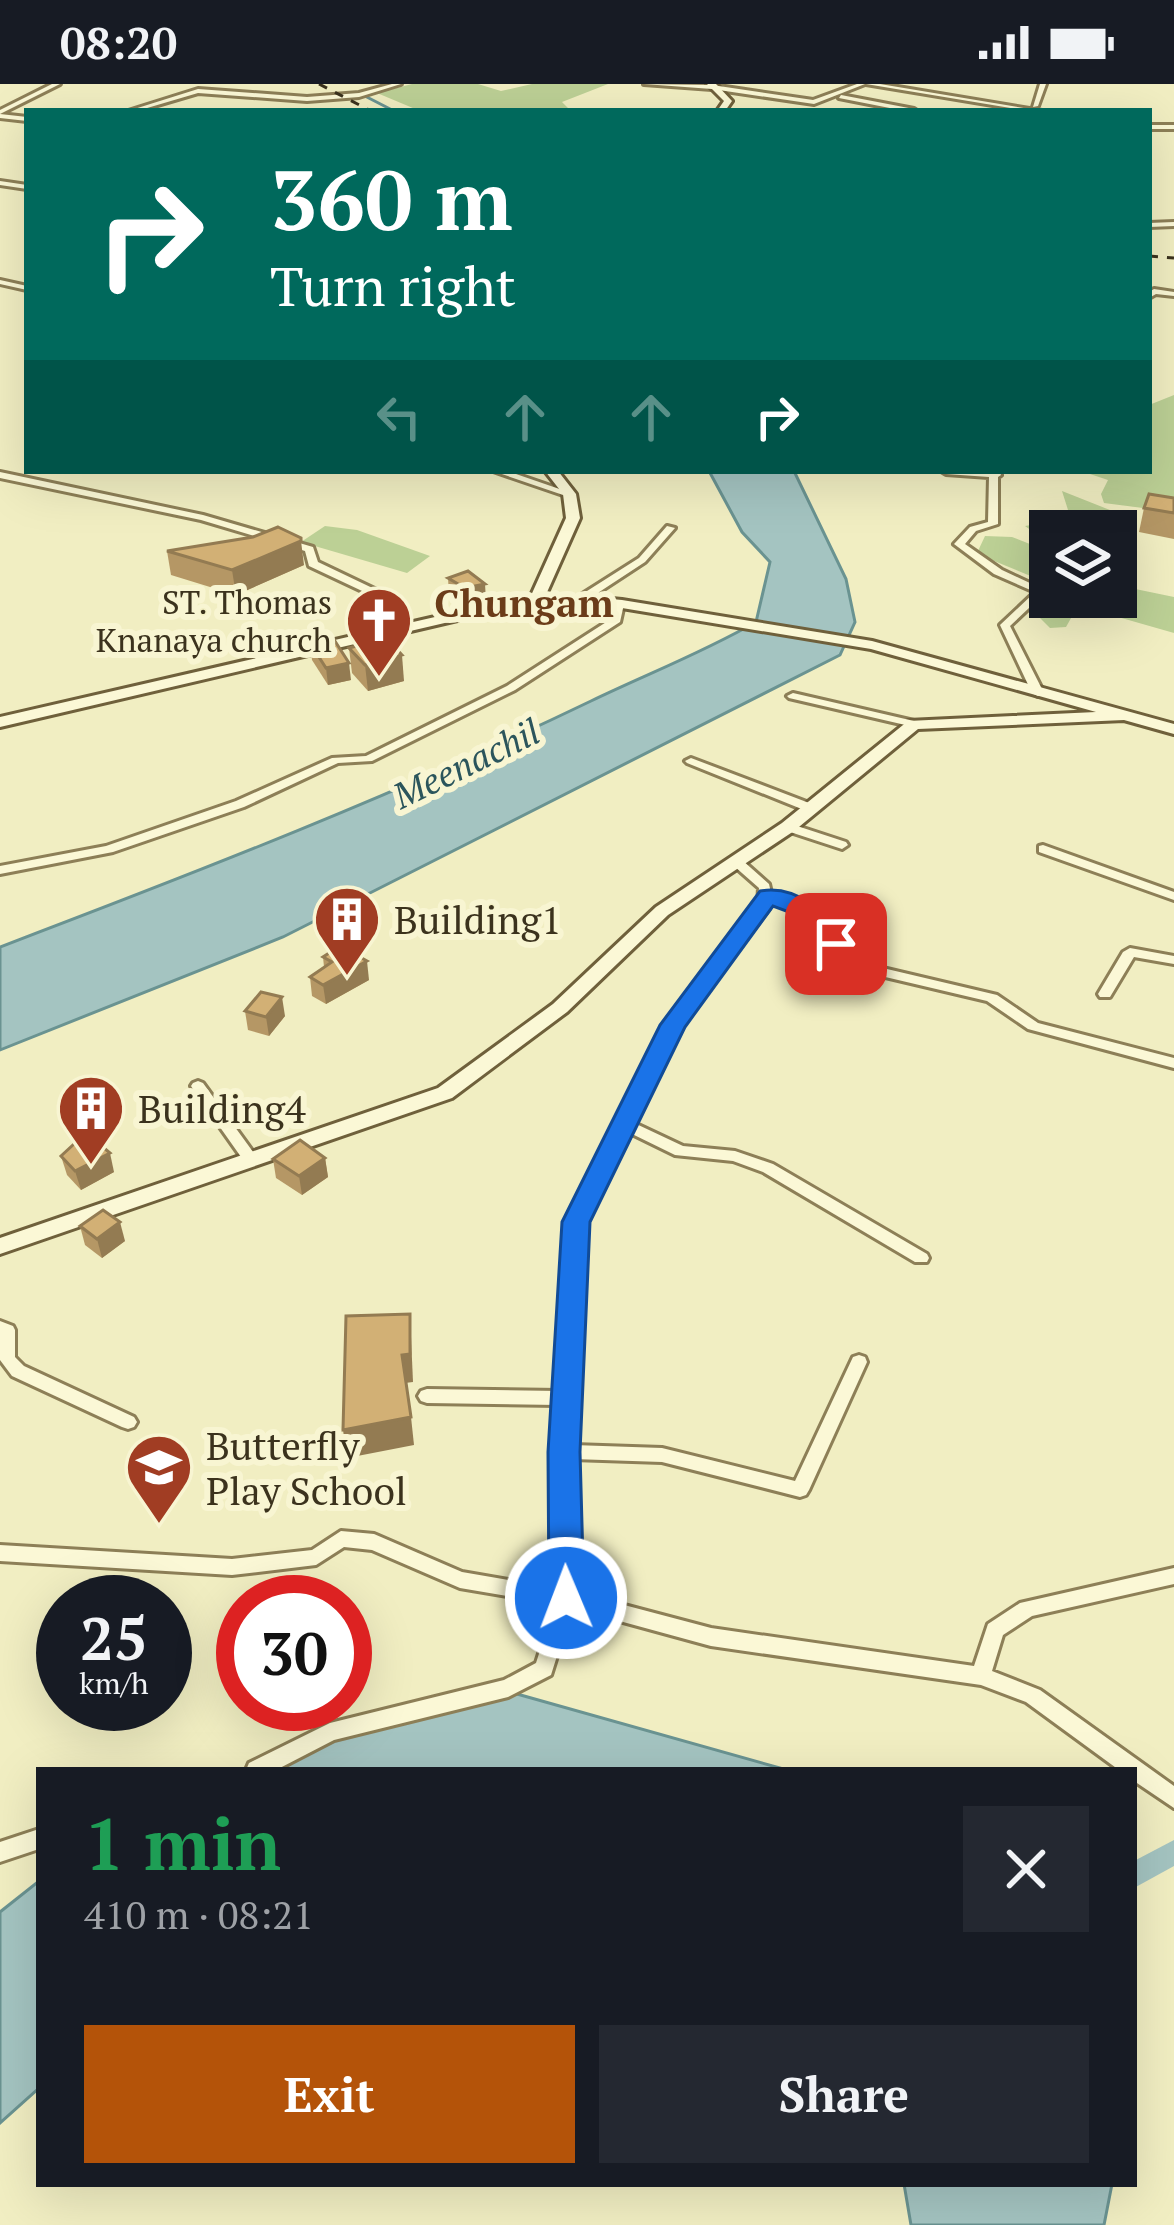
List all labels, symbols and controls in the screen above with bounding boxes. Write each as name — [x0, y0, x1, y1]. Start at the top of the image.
text: 08:20 — [60, 12, 177, 72]
text: 360 m — [270, 143, 513, 254]
icon: right — [72, 156, 228, 312]
text: Turn right — [270, 250, 516, 321]
icon: left — [366, 384, 432, 450]
icon: ahead — [492, 384, 558, 450]
icon: ahead — [618, 384, 684, 450]
icon: right — [744, 384, 810, 450]
map controls — [1029, 510, 1137, 618]
button: layers — [1029, 510, 1137, 618]
district label: Chungam — [434, 576, 614, 628]
place label: ST. Thomas Knanaya church — [96, 580, 332, 661]
church icon: ST. Thomas Knanaya church — [344, 585, 414, 679]
water label: Meenachil — [384, 707, 547, 819]
building icon: Building1 — [312, 884, 382, 978]
place label: Building1 — [394, 893, 562, 945]
pin — [785, 893, 887, 995]
icon: arrive — [803, 911, 869, 977]
building icon: Building4 — [56, 1073, 126, 1167]
place label: Building4 — [138, 1082, 306, 1134]
place label: Butterfly Play School — [206, 1419, 407, 1516]
school or university icon: Butterfly Play School — [124, 1432, 194, 1526]
position arrow — [503, 1535, 629, 1661]
speed limit sign: 30 — [216, 1575, 372, 1731]
text: 25 — [80, 1598, 148, 1677]
text: km/h — [79, 1663, 149, 1703]
text: 1 min — [84, 1795, 281, 1891]
button: close — [963, 1806, 1089, 1932]
text: 410 m · 08:21 — [84, 1888, 314, 1940]
button: Exit — [84, 2025, 575, 2163]
button: Share — [599, 2025, 1089, 2163]

